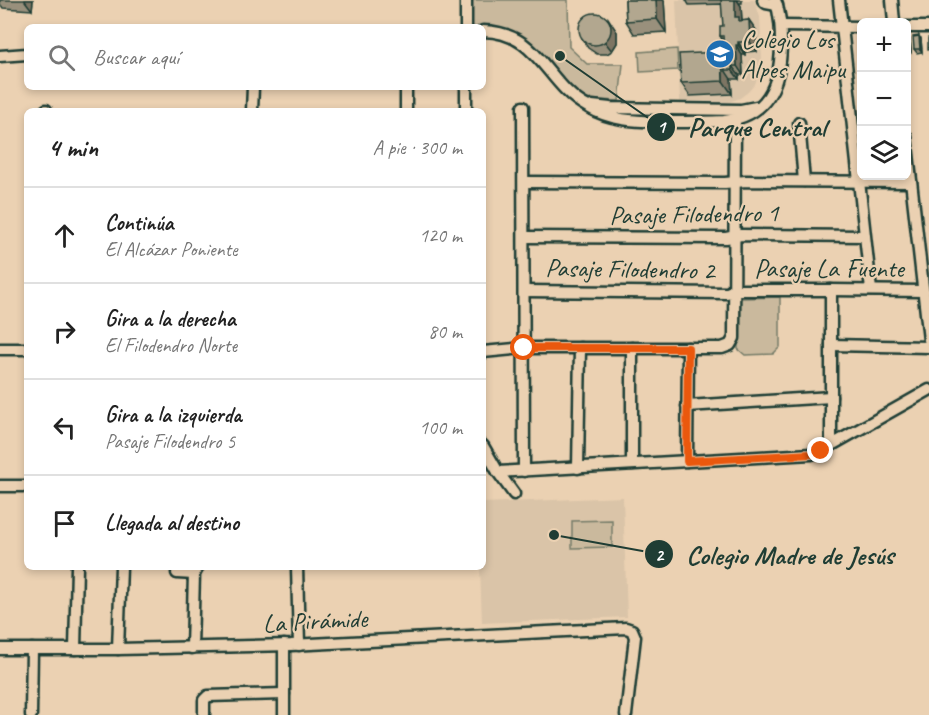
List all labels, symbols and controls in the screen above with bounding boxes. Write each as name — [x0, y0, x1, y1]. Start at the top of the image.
map controls — [857, 18, 911, 180]
button: + — [857, 18, 911, 72]
place label: Colegio Los Alpes Maipu — [741, 23, 846, 86]
search box — [24, 24, 486, 90]
school or university icon: Colegio Los Alpes Maipu — [704, 38, 736, 70]
icon: search — [45, 41, 78, 74]
text: Buscar aquí — [93, 43, 179, 71]
button: − — [857, 72, 911, 126]
callout: Parque Central — [646, 104, 838, 149]
text: Parque Central — [688, 110, 831, 144]
text: 1 — [657, 116, 667, 138]
button: layers — [857, 126, 911, 180]
text: 4 min — [48, 131, 98, 164]
text: A pie · 300 m — [373, 135, 462, 160]
street label: Pasaje Filodendro 1 — [609, 196, 780, 232]
text: Continúa — [105, 209, 173, 237]
icon: ahead — [48, 219, 81, 252]
text: 120 m — [419, 223, 462, 248]
text: El Alcázar Poniente — [105, 237, 238, 262]
street label: Pasaje Filodendro 2 — [545, 251, 717, 287]
street label: Pasaje La Fuente — [754, 252, 906, 285]
text: Gira a la derecha — [105, 305, 236, 333]
icon: right — [48, 315, 81, 348]
text: 80 m — [428, 319, 462, 344]
text: El Filodendro Norte — [105, 333, 237, 358]
route start — [510, 334, 536, 360]
text: Gira a la izquierda — [105, 401, 242, 429]
icon: left — [48, 411, 81, 444]
text: 100 m — [419, 415, 462, 440]
text: Pasaje Filodendro 5 — [105, 429, 235, 454]
route end — [807, 437, 833, 463]
icon: arrive — [48, 507, 81, 540]
text: Llegada al destino — [105, 509, 239, 537]
callout: Colegio Madre de Jesús — [644, 532, 906, 577]
text: Colegio Madre de Jesús — [686, 538, 896, 572]
text: 2 — [655, 544, 665, 566]
street label: La Pirámide — [262, 602, 370, 640]

